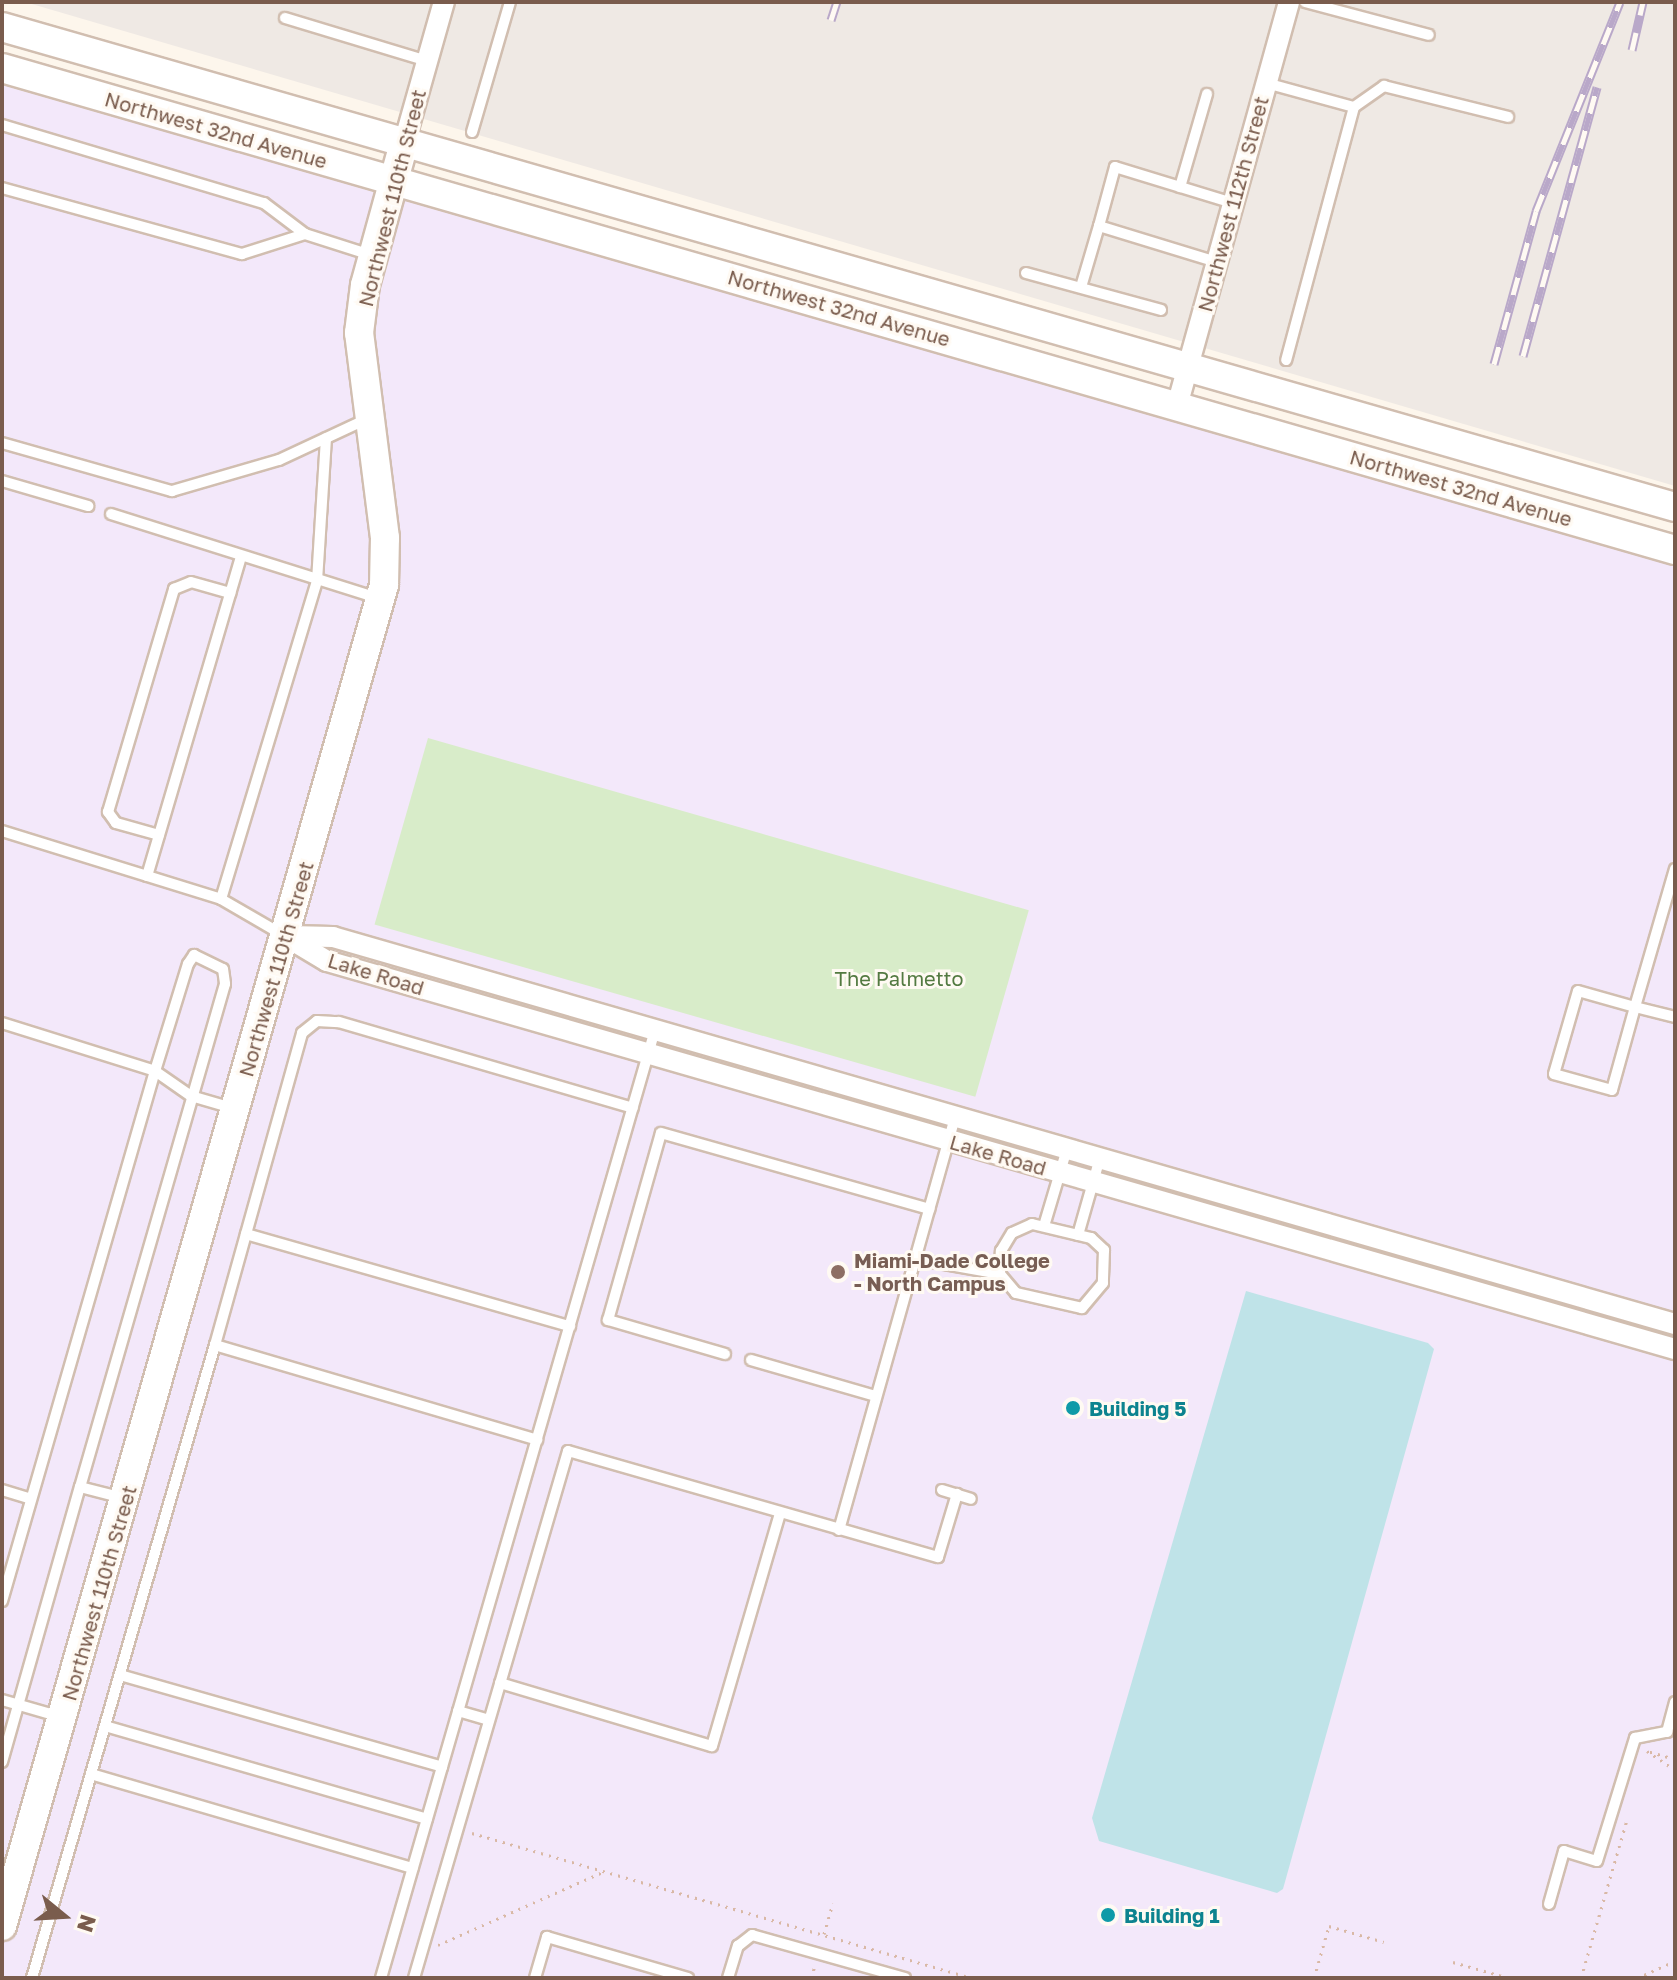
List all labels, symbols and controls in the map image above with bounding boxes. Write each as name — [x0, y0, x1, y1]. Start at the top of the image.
street label: Northwest 32nd Avenue — [102, 87, 330, 173]
street label: Northwest 110th Street — [353, 87, 431, 309]
street label: Northwest 112th Street — [1193, 94, 1273, 314]
street label: Northwest 32nd Avenue — [725, 265, 953, 351]
street label: Northwest 32nd Avenue — [1347, 445, 1575, 531]
street label: Northwest 110th Street — [234, 859, 318, 1079]
street label: Lake Road — [325, 948, 427, 1000]
park label: The Palmetto — [835, 966, 963, 990]
street label: Lake Road — [947, 1130, 1049, 1180]
place label: Miami-Dade College - North Campus — [854, 1248, 1050, 1295]
marker: Miami-Dade College - North Campus — [829, 1263, 847, 1281]
place label: Building 5 — [1089, 1396, 1186, 1420]
marker: Building 5 — [1064, 1399, 1082, 1417]
street label: Northwest 110th Street — [57, 1483, 141, 1703]
north arrow — [24, 1876, 104, 1956]
place label: Building 1 — [1124, 1903, 1220, 1927]
marker: Building 1 — [1099, 1906, 1117, 1924]
text: N — [72, 1911, 103, 1936]

